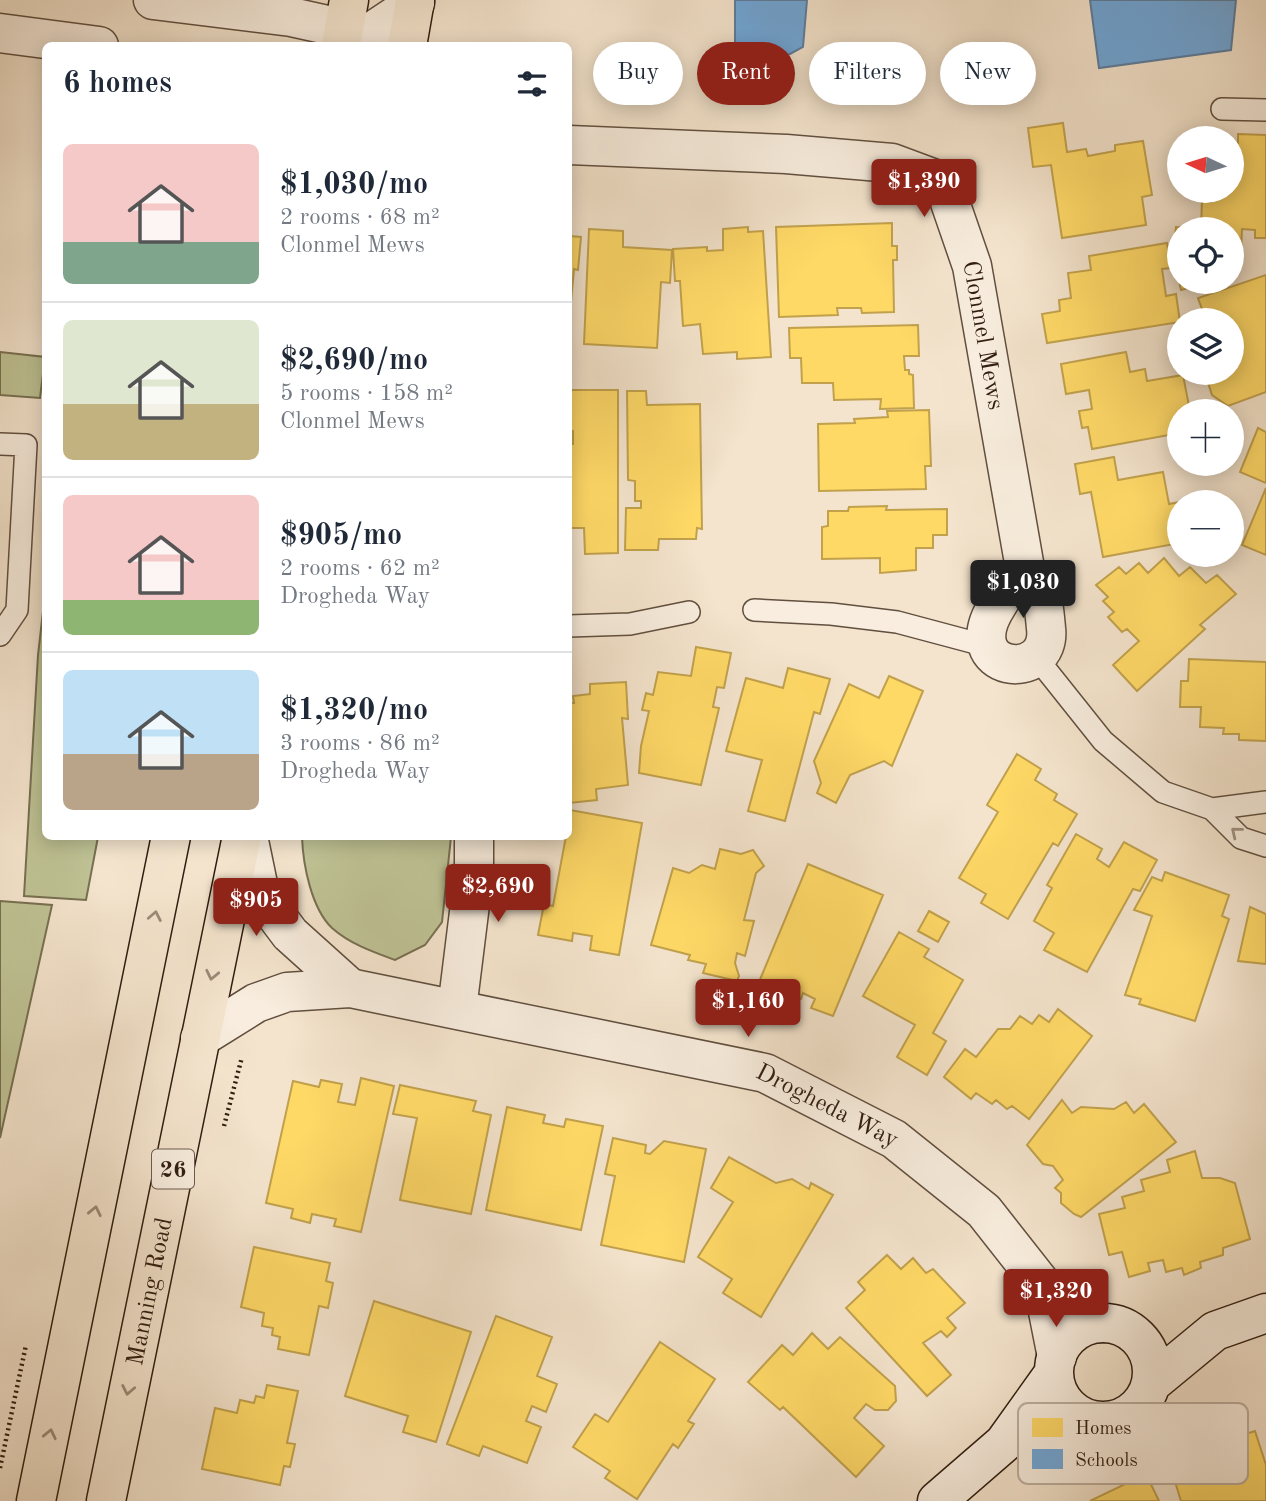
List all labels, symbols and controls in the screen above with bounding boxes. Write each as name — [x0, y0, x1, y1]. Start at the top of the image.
chip: Buy — [593, 42, 683, 105]
chip: Rent — [697, 42, 795, 105]
chip: Filters — [809, 42, 926, 105]
chip: New — [940, 42, 1036, 105]
icon: filters — [513, 65, 551, 103]
text: 6 homes — [63, 69, 172, 99]
north arrow — [1167, 126, 1244, 203]
map controls — [1167, 126, 1244, 567]
pin: $1,390 — [867, 160, 981, 219]
text: $1,030/mo — [280, 170, 428, 200]
text: $1,390 — [887, 170, 961, 193]
icon: home — [119, 172, 203, 256]
text: 2 rooms · 68 m² — [280, 206, 440, 229]
button: locate — [1167, 217, 1244, 294]
text: Clonmel Mews — [280, 234, 425, 257]
street label: Clonmel Mews — [957, 259, 1007, 412]
button: layers — [1167, 308, 1244, 385]
text: $2,690/mo — [280, 346, 428, 376]
icon: home — [119, 348, 203, 432]
text: 5 rooms · 158 m² — [280, 382, 453, 405]
button: + — [1167, 399, 1244, 476]
text: Clonmel Mews — [280, 410, 425, 433]
button: − — [1167, 490, 1244, 567]
text: $905/mo — [280, 521, 402, 551]
icon: home — [119, 523, 203, 607]
text: 2 rooms · 62 m² — [280, 557, 440, 580]
pin: $1,030 — [966, 560, 1080, 620]
text: $1,030 — [986, 571, 1060, 594]
text: Drogheda Way — [280, 585, 430, 608]
text: $1,320/mo — [280, 696, 428, 726]
icon: home — [119, 698, 203, 782]
text: 3 rooms · 86 m² — [280, 732, 440, 755]
text: Drogheda Way — [280, 760, 430, 783]
one-way arrow — [1232, 827, 1244, 840]
pin: $2,690 — [441, 864, 555, 924]
text: $2,690 — [461, 875, 535, 898]
pin: $905 — [215, 878, 297, 938]
text: $905 — [229, 889, 283, 912]
one-way arrow — [147, 910, 162, 922]
one-way arrow — [206, 969, 221, 981]
pin: $1,160 — [691, 979, 805, 1039]
text: $1,160 — [711, 990, 785, 1013]
street label: Drogheda Way — [752, 1060, 902, 1153]
road number: 26 — [152, 1150, 194, 1188]
one-way arrow — [87, 1205, 102, 1217]
street label: Manning Road — [124, 1216, 178, 1368]
pin: $1,320 — [999, 1270, 1113, 1329]
text: $1,320 — [1019, 1280, 1093, 1303]
one-way arrow — [122, 1384, 137, 1396]
legend — [1018, 1403, 1248, 1484]
text: Homes — [1075, 1420, 1131, 1439]
one-way arrow — [41, 1428, 56, 1440]
text: Schools — [1075, 1452, 1138, 1471]

